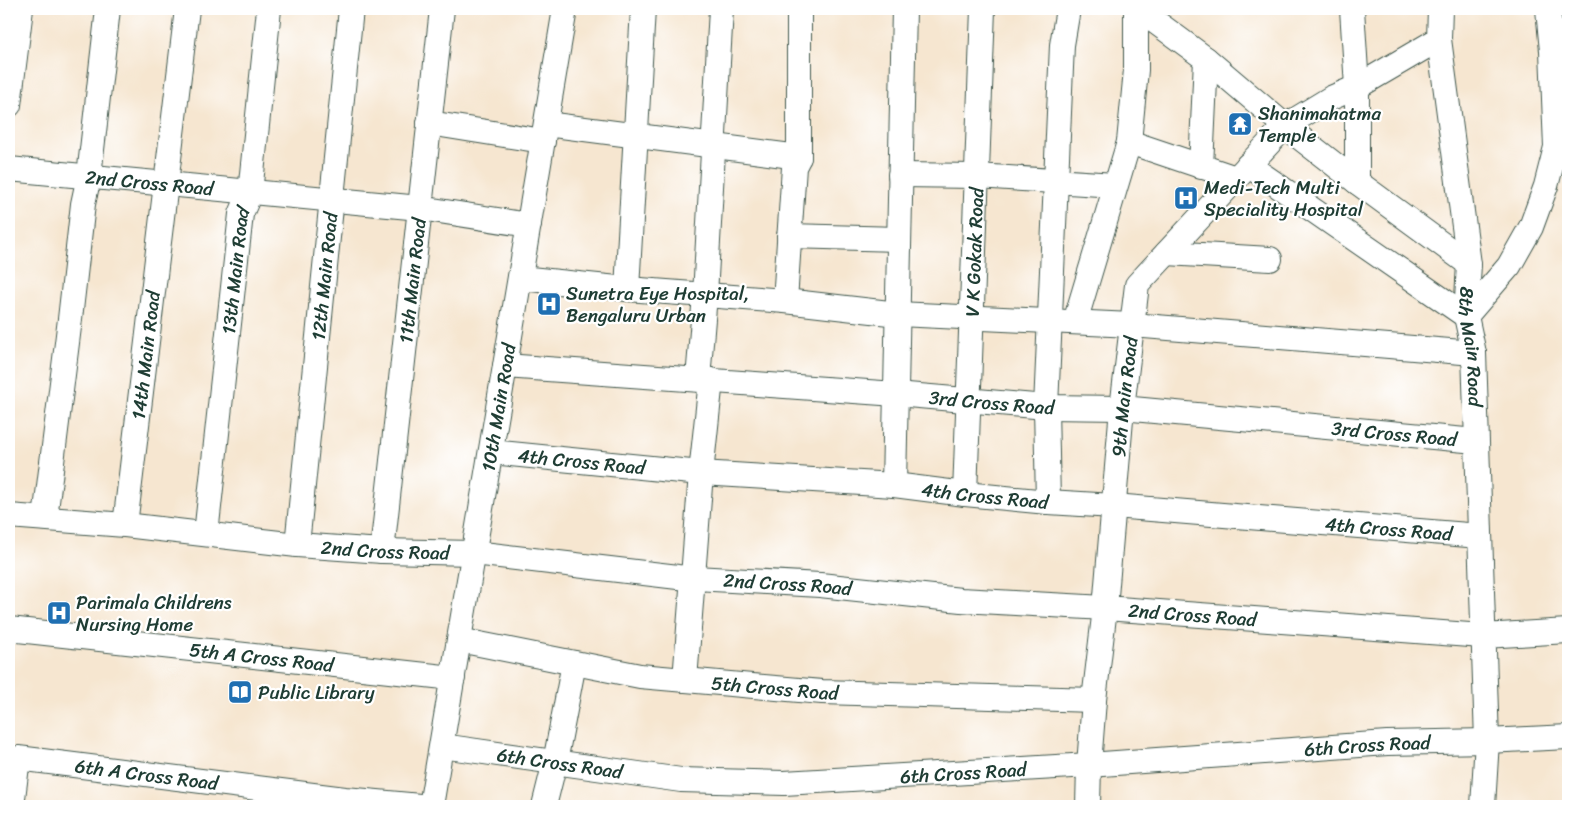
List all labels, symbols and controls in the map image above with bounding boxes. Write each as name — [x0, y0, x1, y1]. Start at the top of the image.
place label: Shanimahatma Temple — [1258, 97, 1381, 152]
temple icon: Shanimahatma Temple — [1227, 111, 1253, 137]
street label: 2nd Cross Road — [84, 160, 217, 206]
place label: Medi-Tech Multi Speciality Hospital — [1204, 171, 1364, 226]
street label: V K Gokak Road — [956, 185, 993, 317]
hospital icon: Medi-Tech Multi Speciality Hospital — [1173, 185, 1199, 211]
street label: 13th Main Road — [212, 199, 260, 336]
street label: 12th Main Road — [302, 209, 348, 342]
street label: 11th Main Road — [389, 214, 436, 345]
place label: Sunetra Eye Hospital, Bengaluru Urban — [566, 277, 749, 332]
street label: 8th Main Road — [1449, 286, 1492, 409]
street label: 14th Main Road — [122, 287, 170, 421]
hospital icon: Sunetra Eye Hospital, Bengaluru Urban — [536, 291, 562, 317]
street label: 9th Main Road — [1102, 333, 1148, 458]
street label: 10th Main Road — [471, 339, 526, 474]
street label: 3rd Cross Road — [928, 381, 1056, 424]
street label: 3rd Cross Road — [1330, 412, 1460, 456]
street label: 4th Cross Road — [516, 439, 649, 485]
street label: 4th Cross Road — [919, 473, 1052, 519]
street label: 4th Cross Road — [1324, 507, 1455, 551]
street label: 2nd Cross Road — [320, 531, 452, 570]
street label: 2nd Cross Road — [722, 564, 855, 605]
place label: Parimala Childrens Nursing Home — [76, 586, 232, 641]
street label: 2nd Cross Road — [1127, 594, 1260, 636]
hospital icon: Parimala Childrens Nursing Home — [46, 600, 72, 626]
street label: 5th A Cross Road — [188, 633, 337, 682]
street label: 5th Cross Road — [710, 666, 841, 710]
place label: Public Library — [258, 676, 375, 709]
library icon: Public Library — [227, 679, 253, 705]
street label: 6th Cross Road — [1303, 726, 1433, 766]
street label: 6th Cross Road — [495, 738, 627, 789]
street label: 6th A Cross Road — [73, 749, 222, 800]
street label: 6th Cross Road — [899, 753, 1029, 793]

